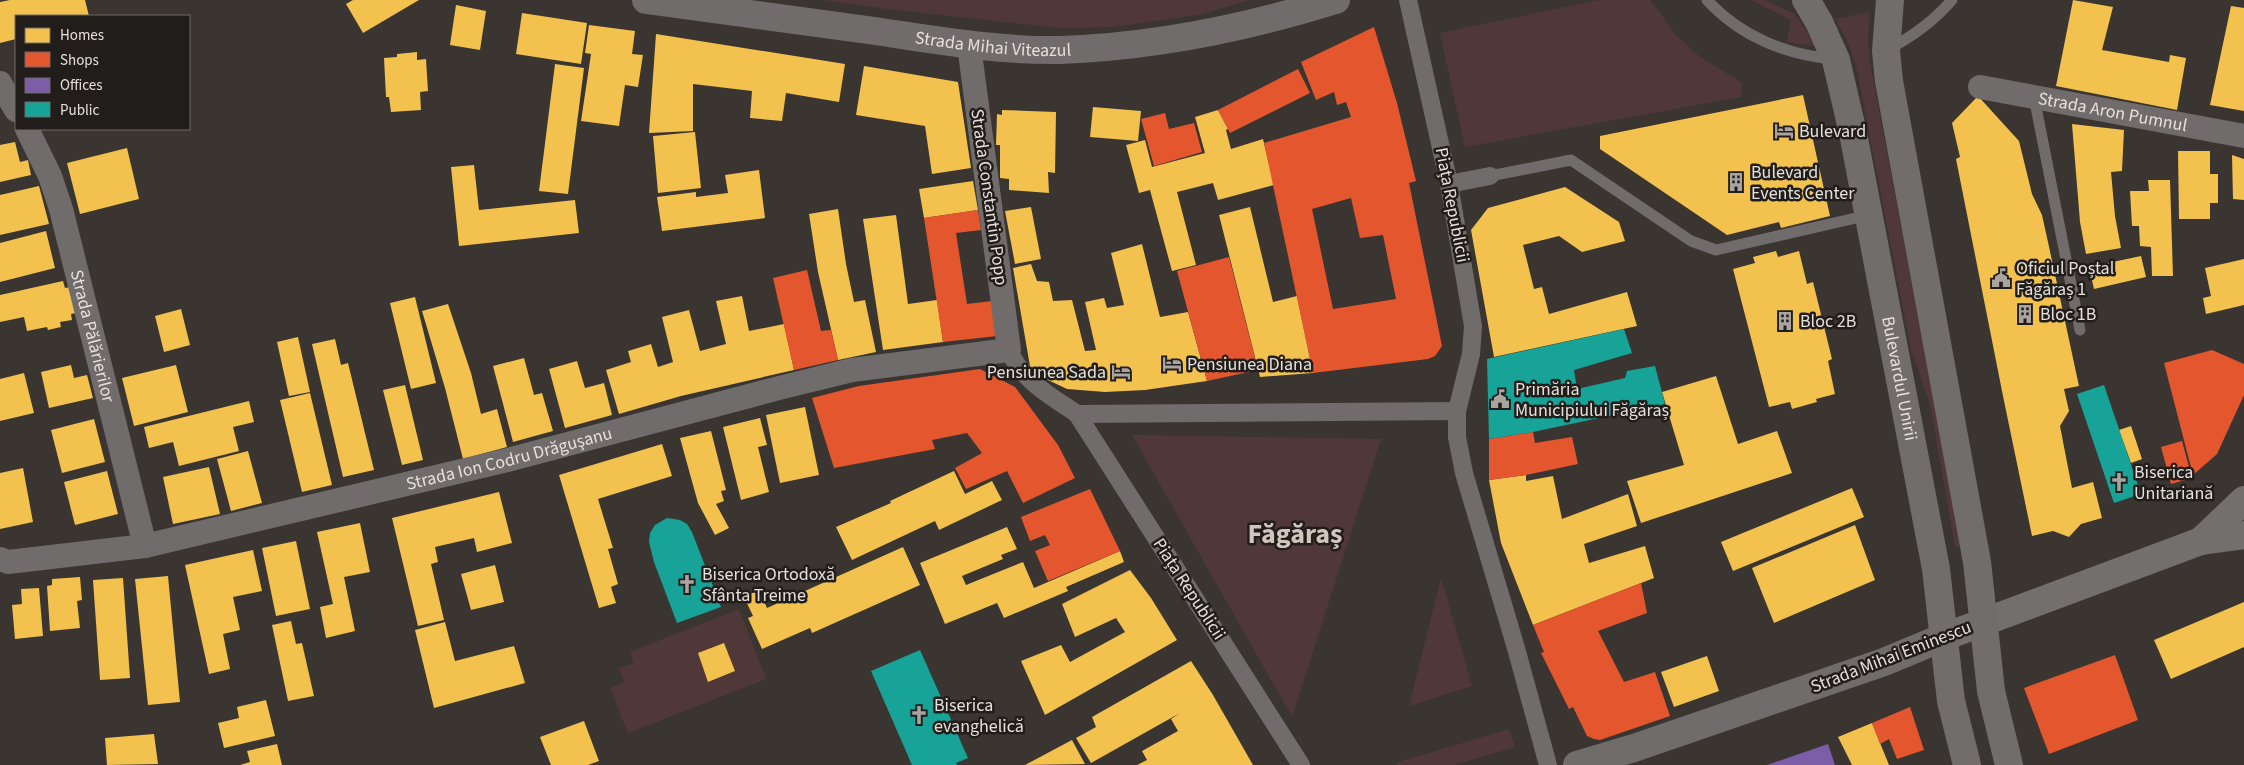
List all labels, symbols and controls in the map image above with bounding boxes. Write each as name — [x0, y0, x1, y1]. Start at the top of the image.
legend — [15, 15, 190, 130]
text: Homes — [60, 25, 104, 46]
street label: Strada Mihai Viteazul — [913, 25, 1072, 63]
text: Shops — [60, 50, 99, 71]
text: Offices — [60, 75, 103, 96]
street label: Strada Aron Pumnul — [2036, 86, 2189, 138]
text: Public — [60, 100, 99, 121]
street label: Strada Constantin Popp — [964, 107, 1014, 287]
place label: Bulevard — [1799, 119, 1866, 144]
hotel icon: Bulevard — [1773, 120, 1795, 142]
street label: Piața Republicii — [1429, 145, 1475, 265]
place label: Bulevard Events Center — [1751, 160, 1855, 206]
building icon: Bulevard Events Center — [1725, 171, 1747, 193]
place label: Oficiul Poștal Făgăraș 1 — [2016, 256, 2114, 302]
street label: Strada Pălărierilor — [64, 267, 121, 406]
public building icon: Oficiul Poștal Făgăraș 1 — [1990, 267, 2012, 289]
place label: Bloc 1B — [2040, 302, 2096, 327]
building icon: Bloc 1B — [2014, 303, 2036, 325]
place label: Bloc 2B — [1800, 309, 1856, 334]
building icon: Bloc 2B — [1774, 310, 1796, 332]
street label: Bulevardul Unirii — [1876, 314, 1924, 443]
place label: Pensiunea Diana — [1187, 352, 1312, 377]
hotel icon: Pensiunea Diana — [1161, 353, 1183, 375]
place label: Pensiunea Sada — [987, 360, 1106, 385]
hotel icon: Pensiunea Sada — [1110, 361, 1132, 383]
place label: Primăria Municipiului Făgăraș — [1515, 377, 1669, 423]
public building icon: Primăria Municipiului Făgăraș — [1489, 388, 1511, 410]
street label: Strada Ion Codru Drăguşanu — [404, 420, 615, 496]
place label: Biserica Unitariană — [2134, 460, 2213, 506]
church icon: Biserica Unitariană — [2108, 471, 2130, 493]
district label: Făgăraș — [1247, 514, 1343, 554]
street label: Piața Republicii — [1147, 533, 1231, 645]
place label: Biserica Ortodoxă Sfânta Treime — [702, 562, 835, 608]
church icon: Biserica Ortodoxă Sfânta Treime — [676, 573, 698, 595]
street label: Strada Mihai Eminescu — [1807, 615, 1975, 699]
place label: Biserica evanghelică — [934, 693, 1024, 739]
church icon: Biserica evanghelică — [908, 704, 930, 726]

